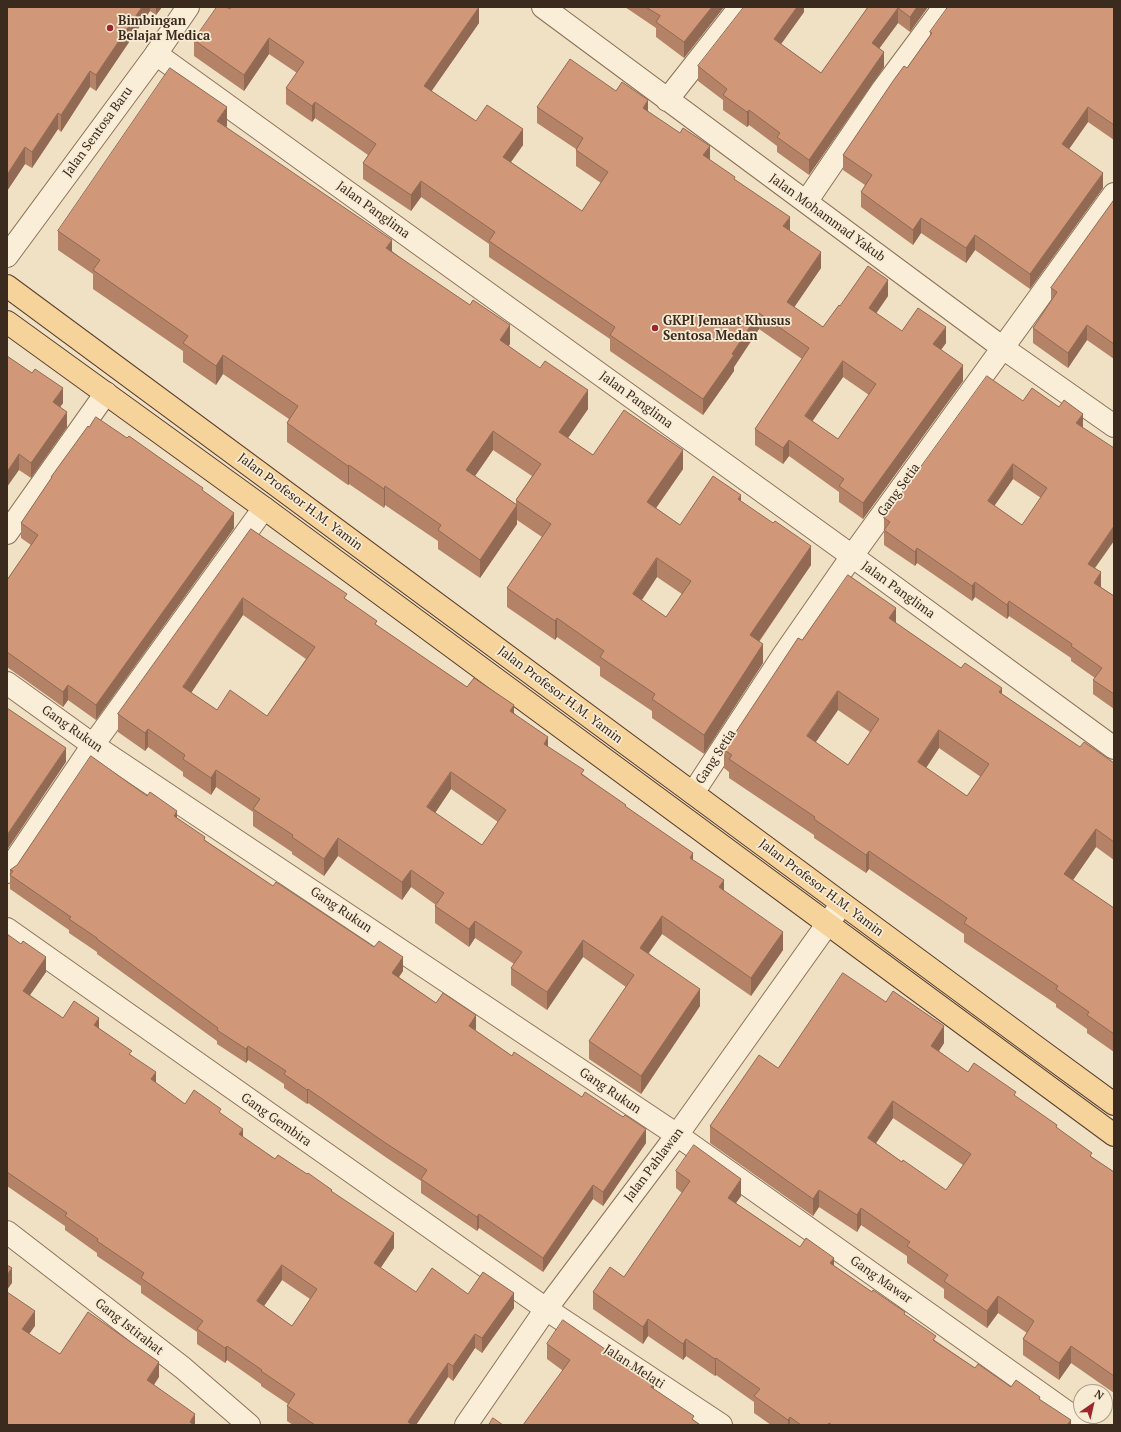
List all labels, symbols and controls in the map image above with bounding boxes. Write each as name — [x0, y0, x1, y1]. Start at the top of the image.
place label: Bimbingan Belajar Medica — [118, 13, 210, 44]
marker: Bimbingan Belajar Medica — [105, 23, 115, 33]
street label: Jalan Sentosa Baru — [60, 84, 136, 180]
street label: Jalan Mohammad Yakub — [766, 171, 888, 265]
street label: Jalan Panglima — [333, 178, 413, 242]
place label: GKPI Jemaat Khusus Sentosa Medan — [663, 313, 791, 344]
marker: GKPI Jemaat Khusus Sentosa Medan — [650, 323, 660, 333]
street label: Jalan Panglima — [596, 368, 676, 432]
street label: Jalan Profesor H.M. Yamin — [235, 450, 365, 554]
street label: Gang Setia — [874, 460, 924, 520]
street label: Jalan Panglima — [858, 558, 938, 622]
street label: Jalan Profesor H.M. Yamin — [495, 643, 625, 747]
street label: Gang Rukun — [39, 702, 105, 756]
street label: Gang Setia — [693, 727, 739, 787]
street label: Jalan Profesor H.M. Yamin — [756, 836, 886, 940]
street label: Gang Rukun — [307, 884, 375, 936]
street label: Gang Rukun — [576, 1065, 644, 1117]
street label: Gang Gembira — [238, 1090, 314, 1150]
street label: Jalan Pahlawan — [621, 1125, 687, 1205]
street label: Gang Mawar — [847, 1253, 915, 1307]
street label: Gang Istirahat — [92, 1295, 166, 1359]
street label: Jalan Melati — [601, 1342, 667, 1392]
north arrow — [1073, 1384, 1113, 1424]
text: N — [1092, 1387, 1107, 1403]

